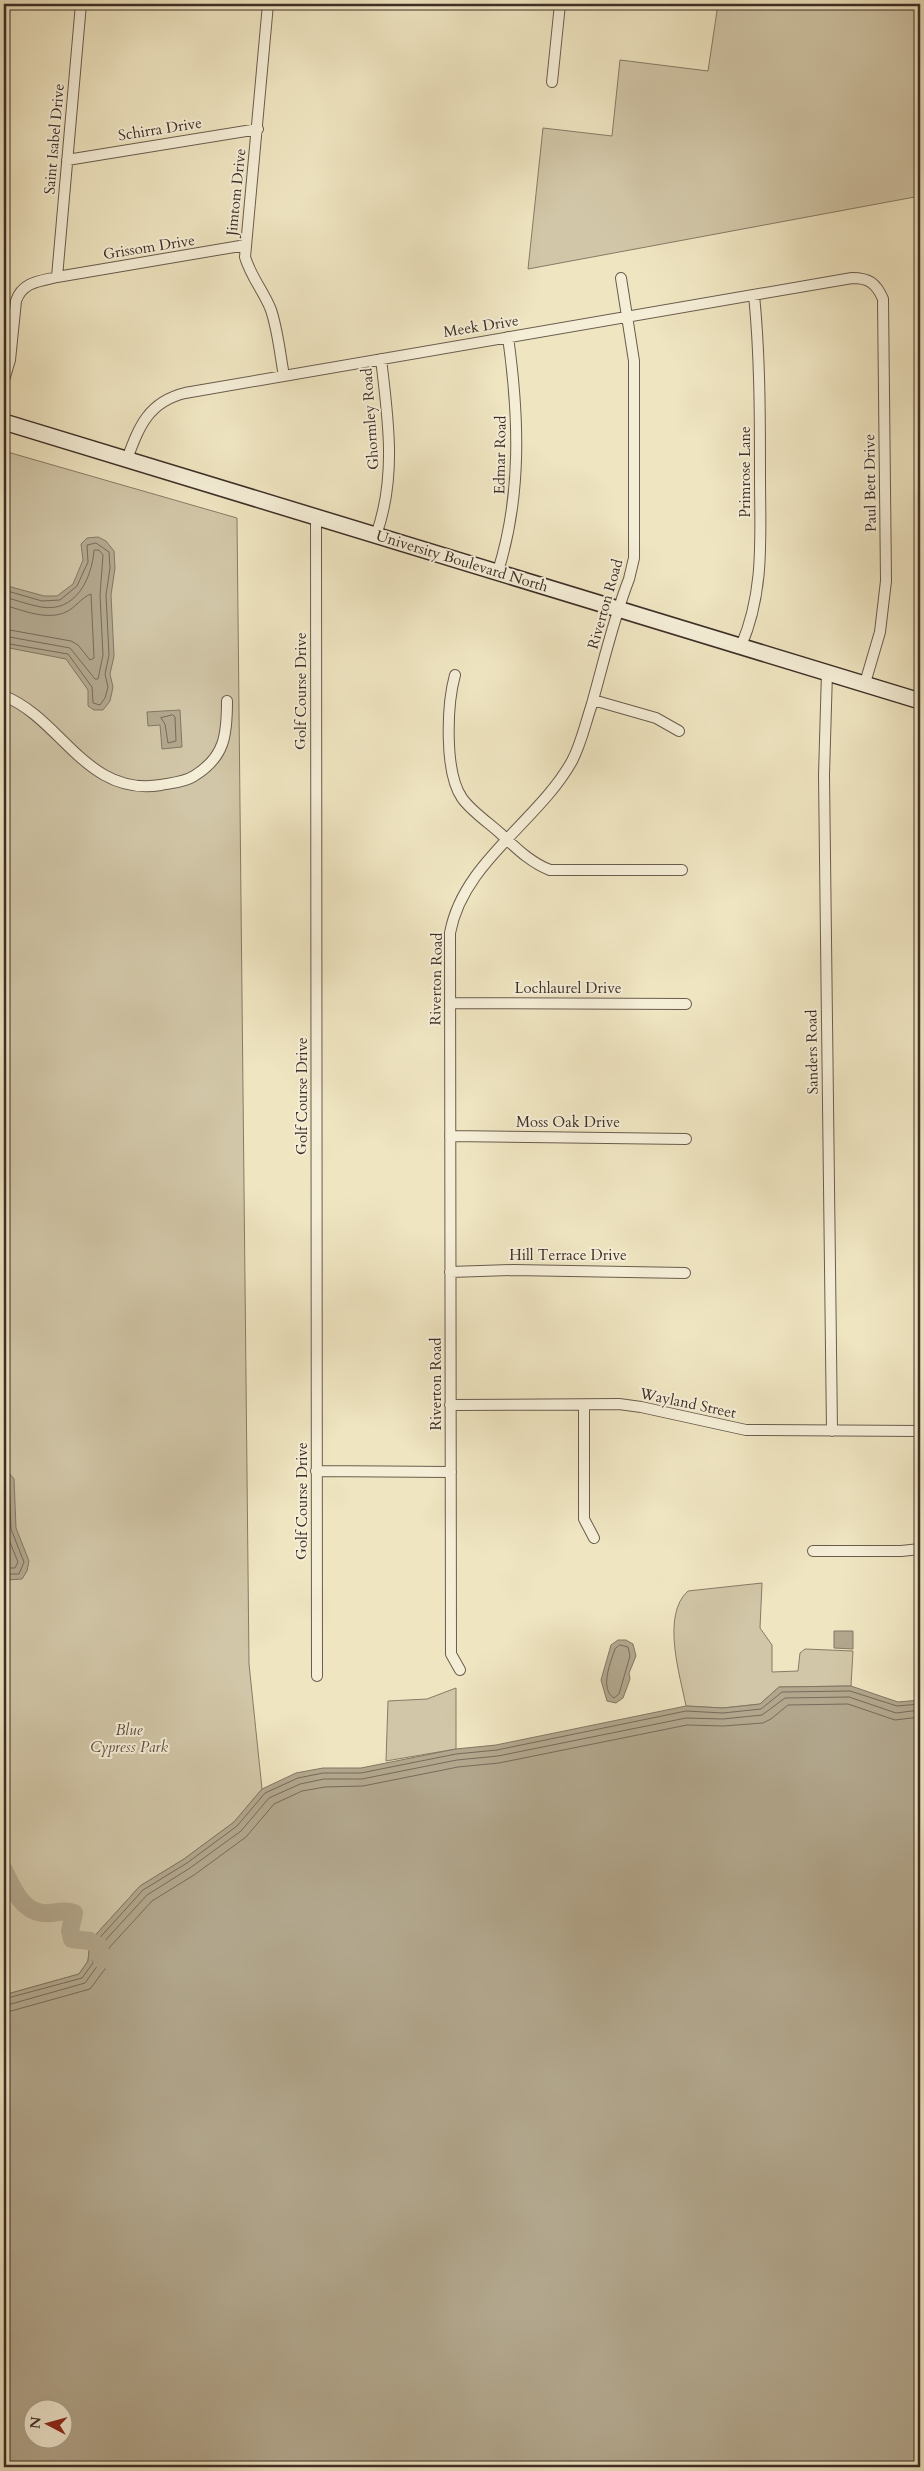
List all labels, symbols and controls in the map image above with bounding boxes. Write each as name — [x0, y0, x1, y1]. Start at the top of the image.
street label: Saint Isabel Drive — [39, 83, 69, 195]
street label: Schirra Drive — [117, 112, 203, 145]
street label: Jimtom Drive — [221, 147, 251, 239]
street label: Grissom Drive — [102, 230, 197, 264]
street label: Meek Drive — [442, 310, 520, 342]
street label: Ghormley Road — [356, 367, 384, 471]
street label: Edmar Road — [489, 415, 511, 495]
street label: Primrose Lane — [735, 426, 755, 518]
street label: Paul Bett Drive — [859, 434, 881, 532]
street label: University Boulevard North — [374, 525, 551, 597]
street label: Riverton Road — [583, 557, 627, 651]
street label: Golf Course Drive — [291, 632, 311, 750]
street label: Riverton Road — [425, 932, 447, 1026]
street label: Lochlaurel Drive — [514, 978, 622, 998]
street label: Sanders Road — [801, 1009, 823, 1095]
street label: Golf Course Drive — [292, 1037, 312, 1155]
street label: Moss Oak Drive — [516, 1112, 620, 1132]
street label: Hill Terrace Drive — [509, 1245, 627, 1265]
street label: Riverton Road — [426, 1338, 446, 1430]
street label: Wayland Street — [637, 1383, 738, 1423]
street label: Golf Course Drive — [292, 1442, 312, 1560]
park label: Blue Cypress Park — [90, 1720, 168, 1757]
north arrow — [22, 2398, 72, 2448]
text: N — [25, 2416, 46, 2430]

